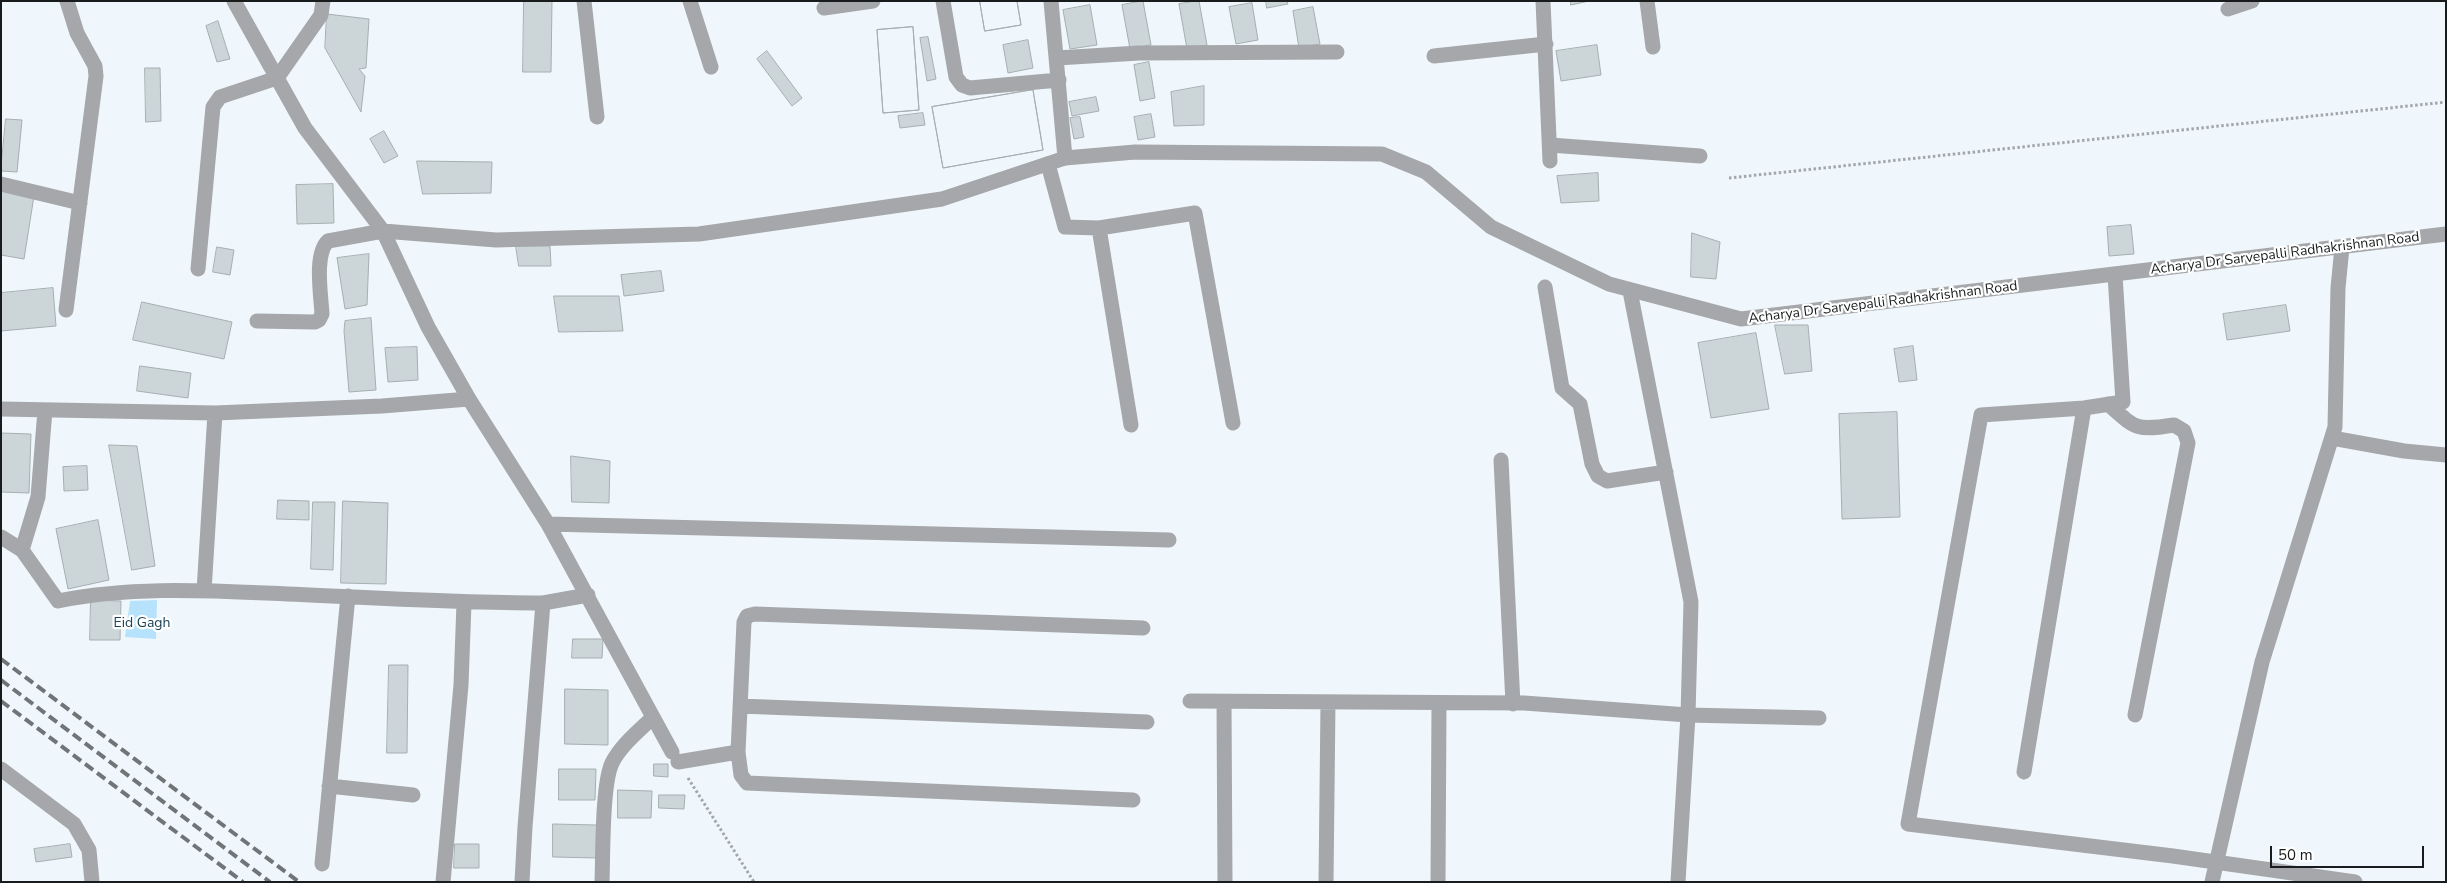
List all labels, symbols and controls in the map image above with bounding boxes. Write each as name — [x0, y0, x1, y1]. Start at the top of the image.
street label: Acharya Dr Sarvepalli Radhakrishnan Road — [2150, 229, 2420, 279]
street label: Acharya Dr Sarvepalli Radhakrishnan Road — [1748, 278, 2018, 328]
park label: Eid Gagh — [114, 616, 170, 632]
scale bar — [2272, 836, 2426, 868]
text: 50 m — [2278, 845, 2313, 865]

